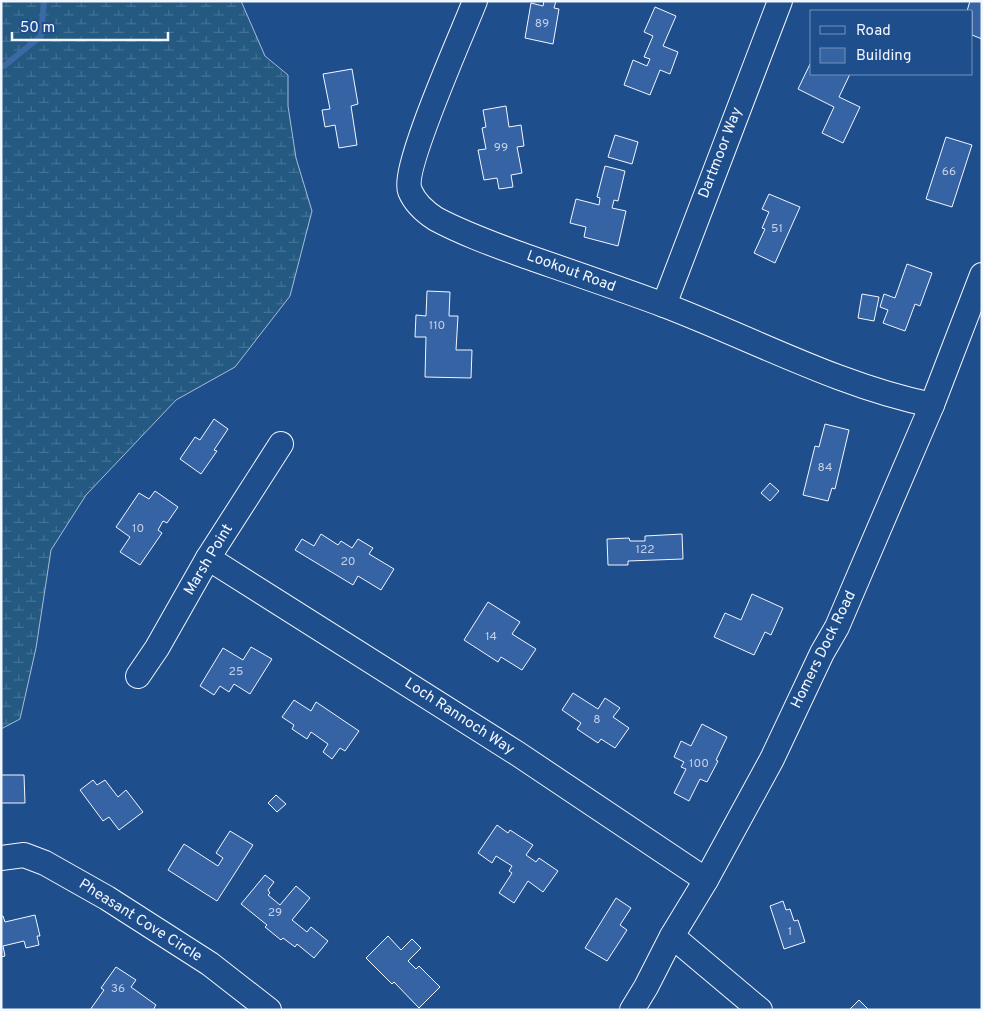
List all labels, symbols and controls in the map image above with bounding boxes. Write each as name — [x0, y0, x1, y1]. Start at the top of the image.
scale bar — [12, 10, 169, 42]
legend — [810, 10, 973, 75]
house number: 89 — [535, 16, 549, 32]
text: 50 m — [20, 19, 55, 38]
text: Road — [856, 22, 891, 41]
text: Building — [856, 47, 911, 66]
street label: Dartmoor Way — [695, 105, 747, 201]
house number: 99 — [494, 140, 508, 156]
house number: 66 — [942, 164, 956, 180]
house number: 51 — [771, 221, 783, 237]
street label: Lookout Road — [524, 247, 618, 297]
house number: 110 — [429, 318, 445, 334]
house number: 84 — [818, 460, 832, 476]
house number: 10 — [132, 521, 144, 537]
street label: Marsh Point — [180, 521, 238, 599]
house number: 122 — [635, 542, 655, 558]
house number: 20 — [340, 554, 356, 570]
street label: Homers Dock Road — [787, 588, 861, 712]
house number: 14 — [485, 629, 497, 645]
house number: 25 — [229, 664, 243, 680]
street label: Loch Rannoch Way — [400, 674, 518, 760]
house number: 8 — [593, 712, 601, 728]
house number: 100 — [689, 756, 709, 772]
street label: Pheasant Cove Circle — [75, 875, 205, 967]
house number: 29 — [268, 905, 282, 921]
house number: 1 — [788, 924, 792, 940]
house number: 36 — [111, 981, 125, 997]

